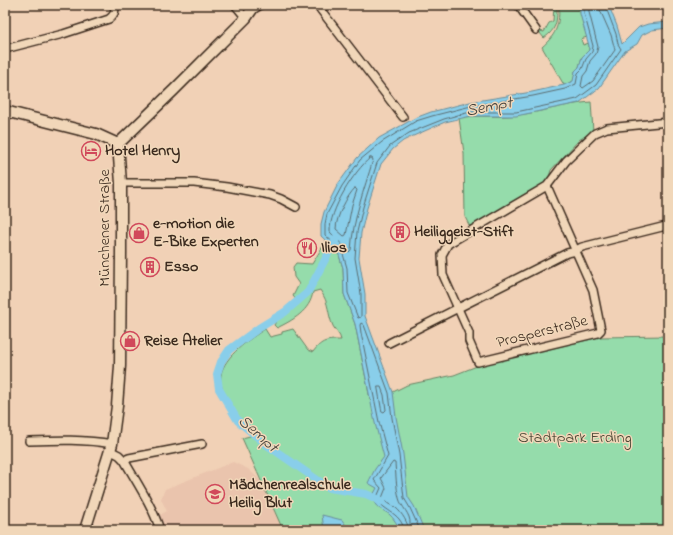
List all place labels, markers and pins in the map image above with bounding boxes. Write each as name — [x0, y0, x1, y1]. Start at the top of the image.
place label: Hotel Henry — [105, 139, 180, 164]
hotel icon: Hotel Henry — [80, 140, 102, 162]
place label: e-motion die E-Bike Experten — [153, 212, 259, 254]
place label: Heiliggeist-Stift — [414, 220, 514, 245]
building icon: Heiliggeist-Stift — [389, 221, 411, 243]
shop icon: e-motion die E-Bike Experten — [128, 222, 150, 244]
place label: Ilios — [321, 236, 347, 260]
restaurant icon: Ilios — [296, 237, 318, 259]
place label: Esso — [164, 255, 198, 279]
building icon: Esso — [139, 256, 161, 278]
place label: Reise Atelier — [143, 329, 223, 353]
shop icon: Reise Atelier — [119, 330, 141, 352]
place label: Mädchenrealschule Heilig Blut — [229, 473, 352, 516]
school or university icon: Mädchenrealschule Heilig Blut — [204, 483, 226, 505]

